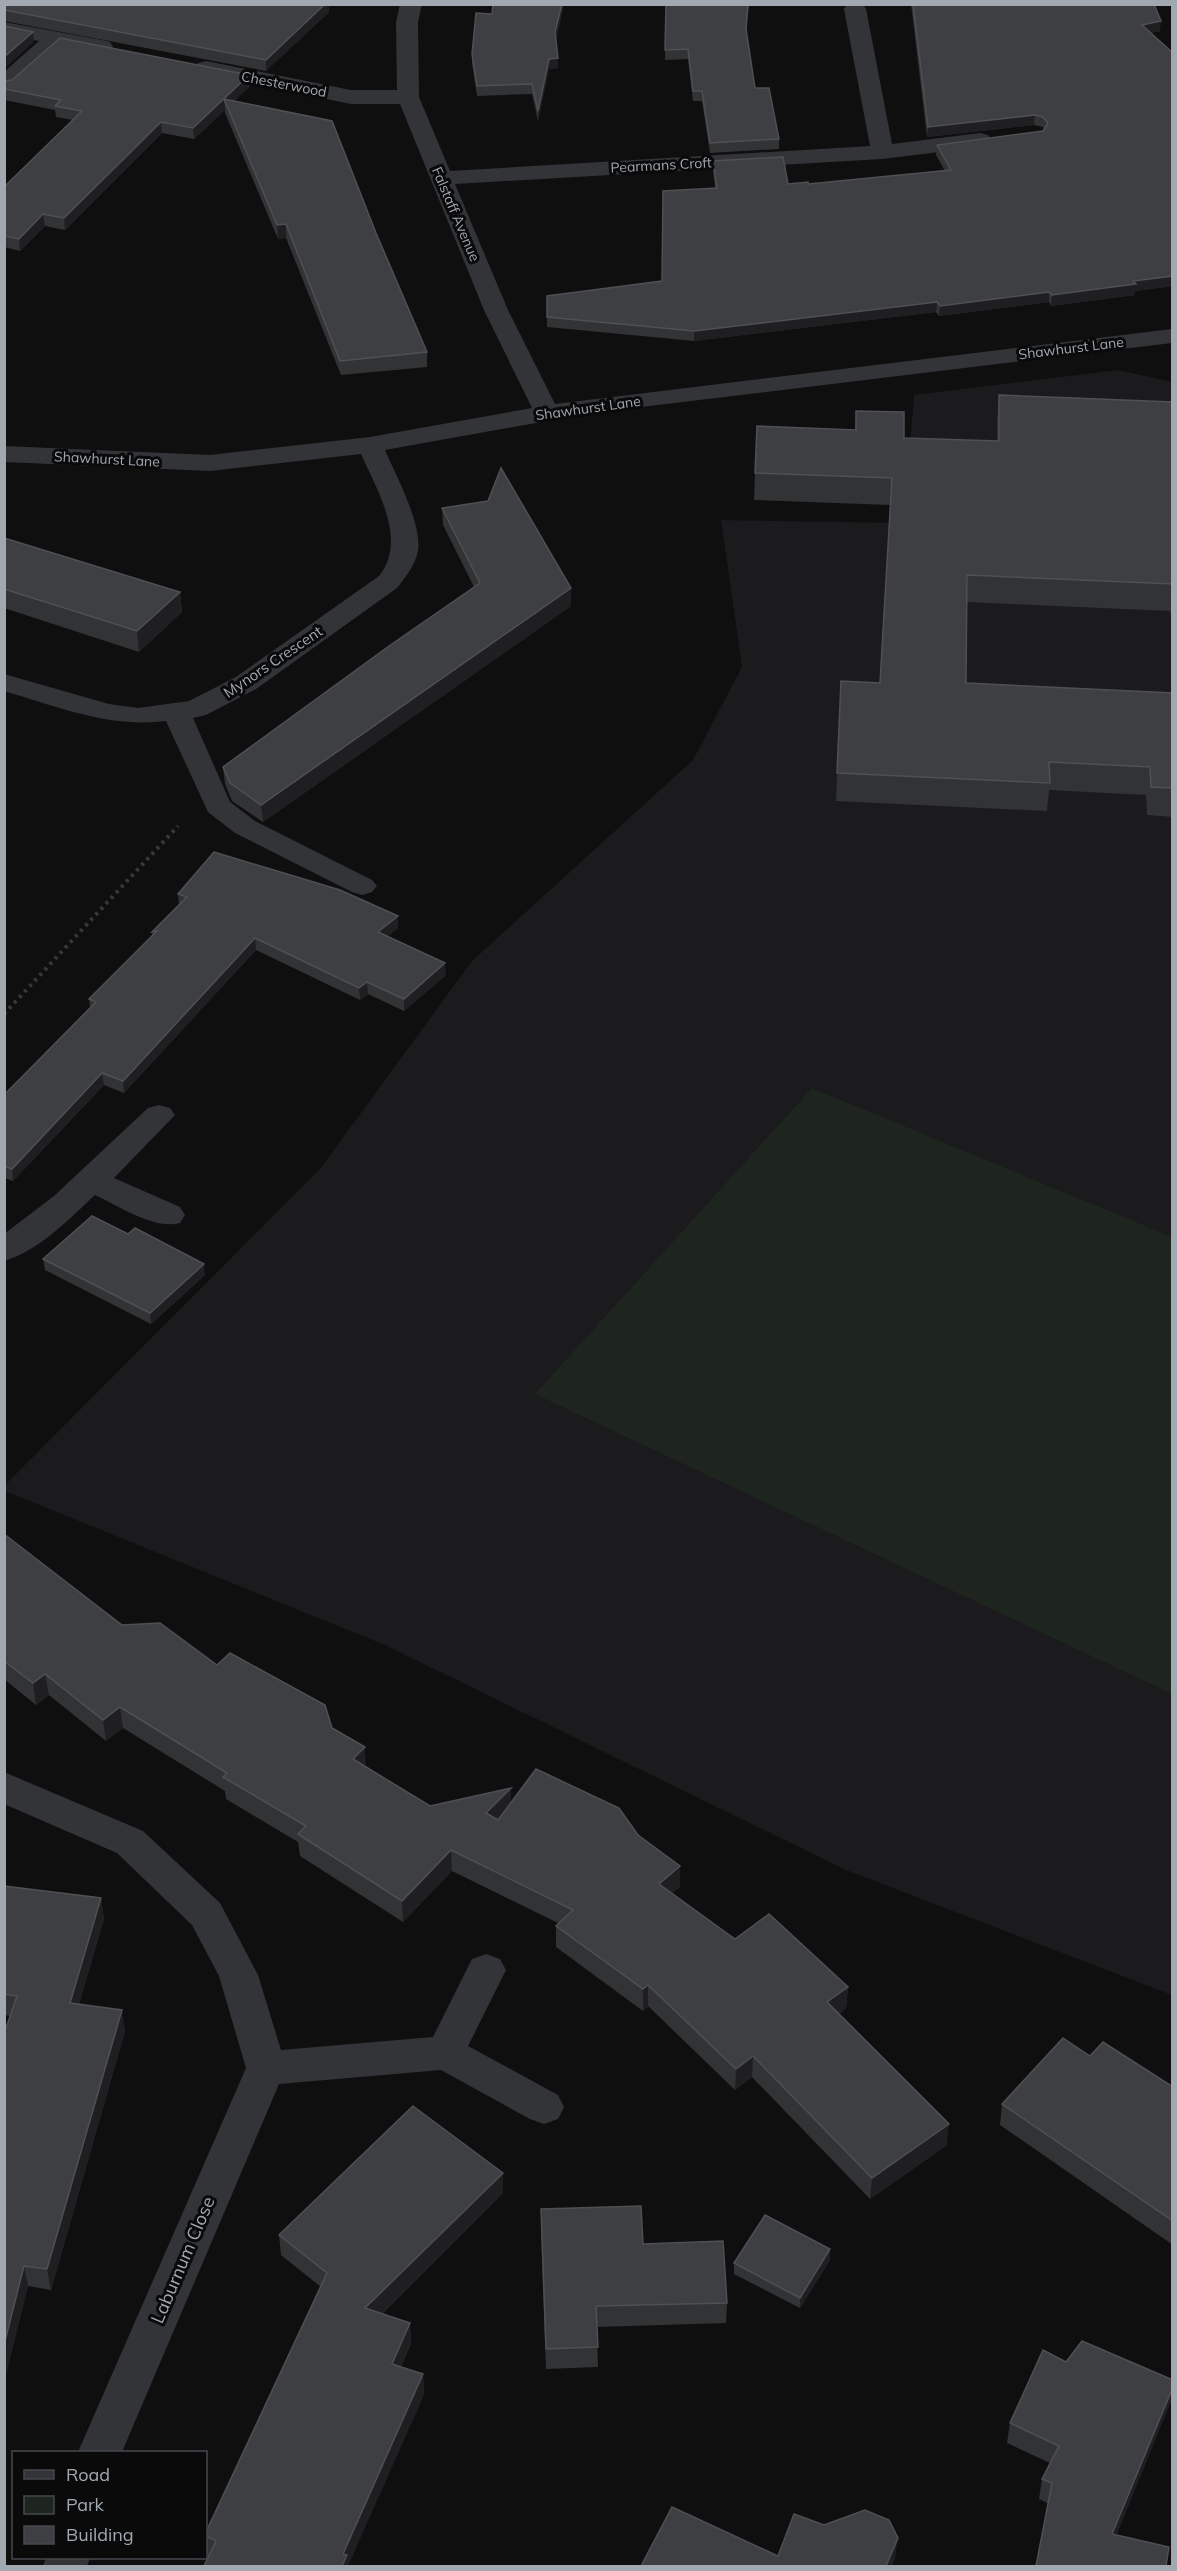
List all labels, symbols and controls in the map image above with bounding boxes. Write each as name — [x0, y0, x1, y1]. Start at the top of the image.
street label: Chesterwood — [240, 67, 328, 101]
street label: Pearmans Croft — [610, 153, 712, 177]
street label: Falstaff Avenue — [428, 164, 484, 264]
street label: Shawhurst Lane — [1017, 333, 1125, 363]
street label: Shawhurst Lane — [534, 392, 642, 424]
street label: Shawhurst Lane — [54, 447, 160, 471]
street label: Mynors Crescent — [219, 621, 326, 702]
street label: Laburnum Close — [146, 2193, 220, 2327]
legend — [12, 2451, 207, 2559]
text: Road — [66, 2463, 110, 2486]
text: Park — [66, 2493, 105, 2516]
text: Building — [66, 2523, 134, 2546]

